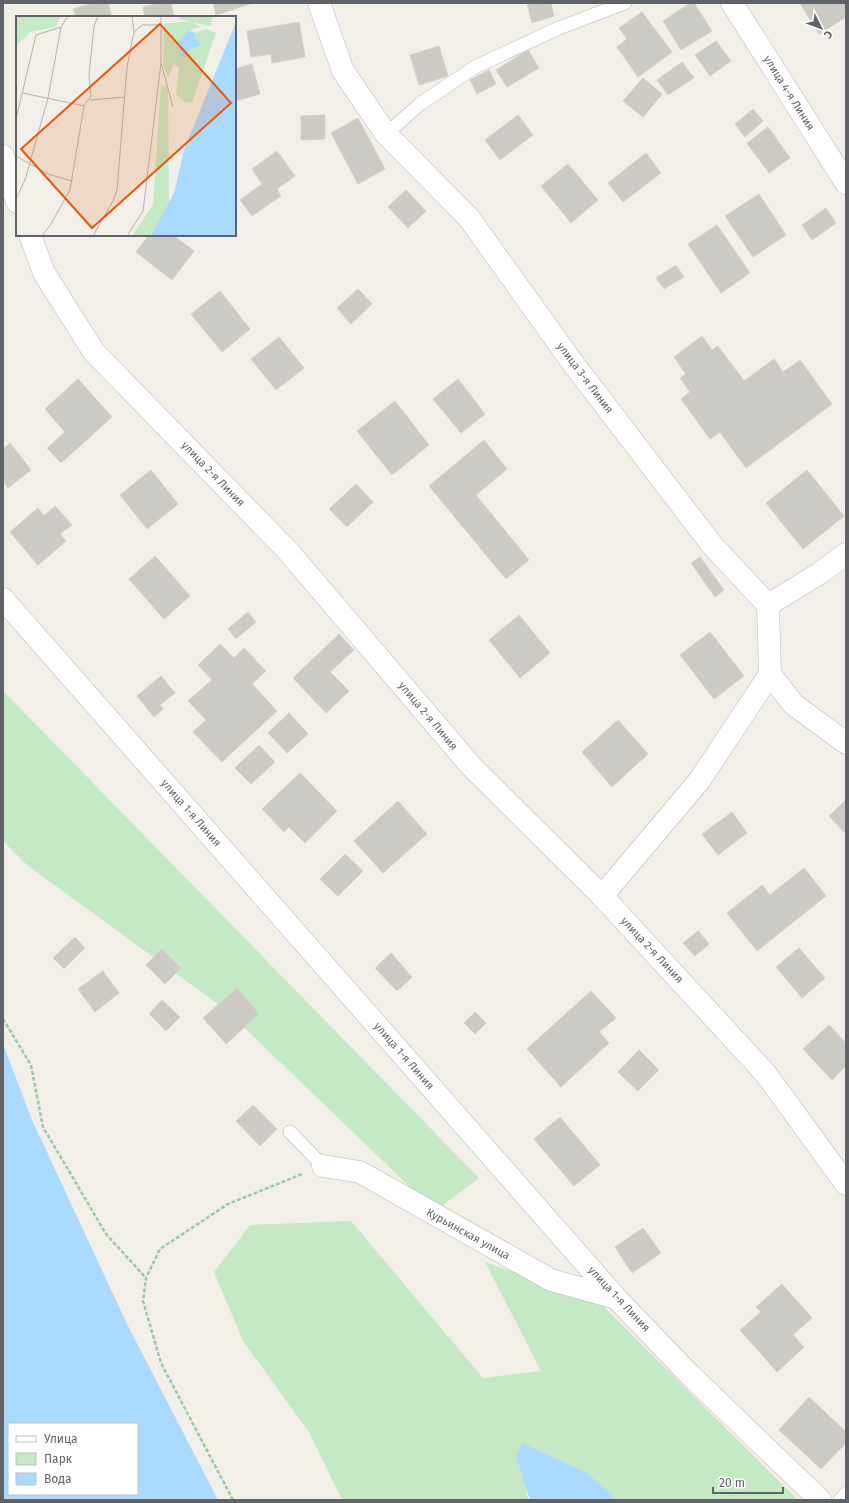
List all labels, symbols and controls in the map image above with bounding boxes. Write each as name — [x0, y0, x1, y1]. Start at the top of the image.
north arrow — [801, 8, 841, 48]
inset map — [16, 16, 236, 236]
text: С — [821, 28, 835, 42]
street label: улица 4-я Линия — [761, 53, 817, 133]
street label: улица 3-я Линия — [554, 340, 616, 416]
street label: улица 2-я Линия — [179, 439, 247, 509]
street label: улица 2-я Линия — [396, 679, 460, 753]
street label: улица 1-я Линия — [158, 777, 224, 849]
street label: улица 2-я Линия — [618, 914, 686, 986]
street label: улица 1-я Линия — [371, 1020, 437, 1092]
street label: Курьинская улица — [424, 1206, 512, 1262]
street label: улица 1-я Линия — [585, 1264, 653, 1334]
legend — [8, 1423, 138, 1495]
text: Улица — [44, 1432, 78, 1446]
text: Парк — [44, 1452, 73, 1466]
scale bar — [713, 1469, 783, 1495]
text: Вода — [44, 1472, 71, 1486]
text: 20 m — [719, 1476, 745, 1490]

